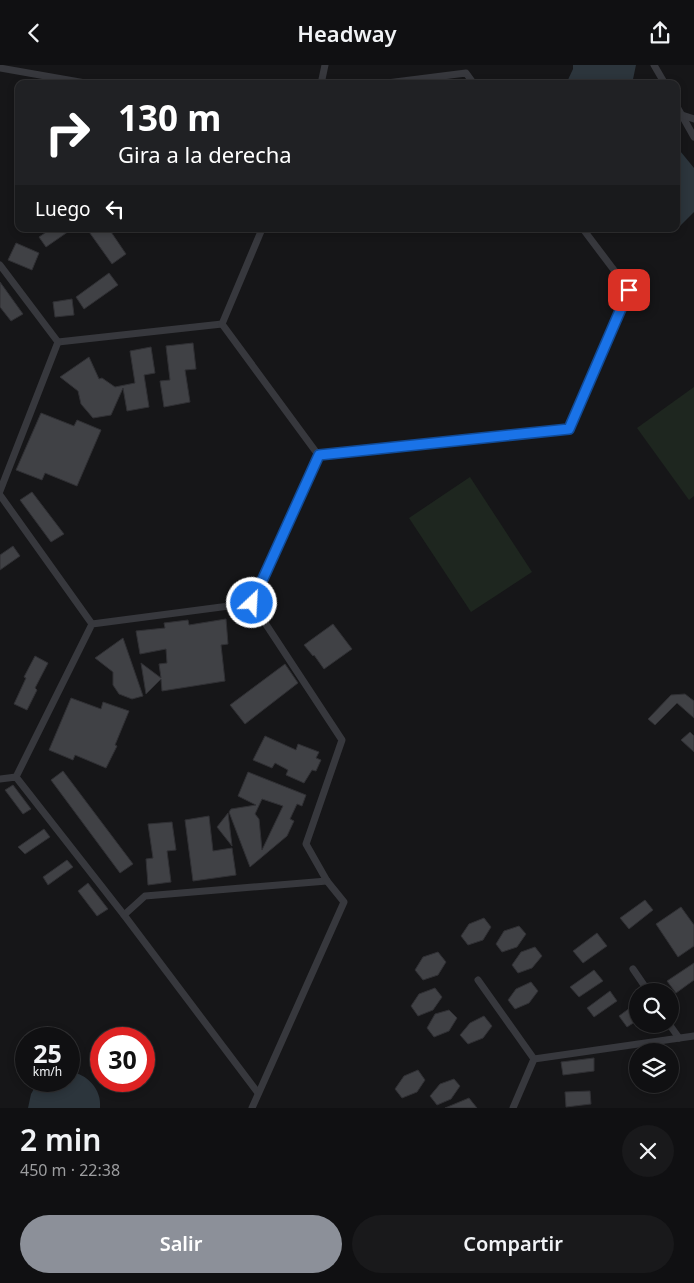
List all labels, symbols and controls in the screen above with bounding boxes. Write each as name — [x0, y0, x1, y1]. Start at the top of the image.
text: Headway — [297, 18, 397, 48]
icon: back — [20, 19, 48, 47]
icon: share — [646, 19, 674, 47]
text: 130 m — [118, 94, 221, 141]
icon: right — [35, 100, 100, 165]
text: Gira a la derecha — [118, 139, 292, 169]
icon: left — [101, 195, 129, 223]
text: Luego — [35, 196, 91, 222]
pin — [608, 269, 650, 311]
icon: arrive — [615, 276, 643, 304]
position arrow — [225, 576, 277, 628]
map controls — [629, 983, 679, 1093]
button: search — [629, 983, 679, 1033]
speed limit sign: 30 — [90, 1027, 155, 1092]
text: 25 — [33, 1036, 62, 1070]
button: layers — [629, 1043, 679, 1093]
text: km/h — [33, 1063, 62, 1080]
text: 2 min — [20, 1119, 101, 1160]
button: close — [622, 1125, 674, 1177]
text: 450 m · 22:38 — [20, 1159, 120, 1181]
button: Salir — [20, 1215, 342, 1273]
button: Compartir — [352, 1215, 674, 1273]

